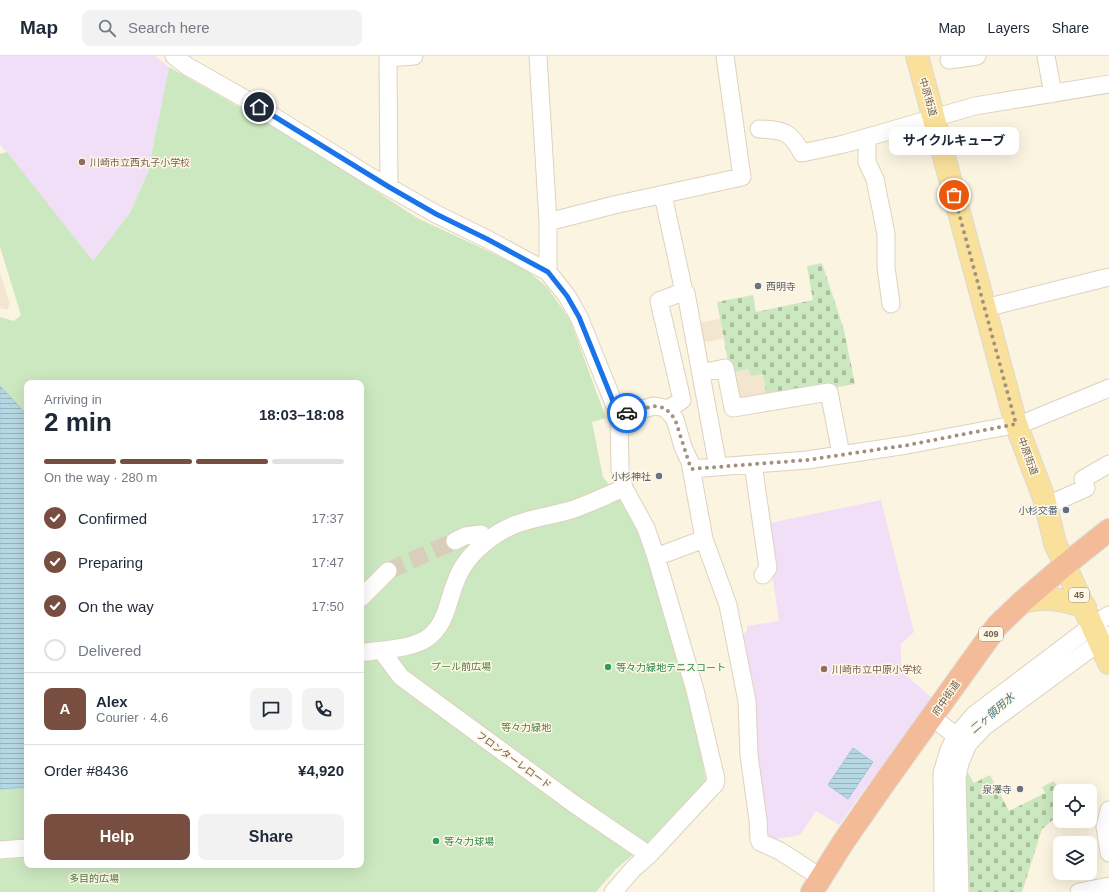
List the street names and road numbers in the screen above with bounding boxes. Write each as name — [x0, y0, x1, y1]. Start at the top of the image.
street label: 中原街道 — [917, 76, 939, 118]
street label: 中原街道 — [1016, 435, 1040, 477]
road number: 45 — [1069, 588, 1089, 602]
road number: 409 — [979, 627, 1003, 641]
street label: 府中街道 — [930, 678, 962, 718]
street label: フロンターレロード — [474, 729, 554, 791]

